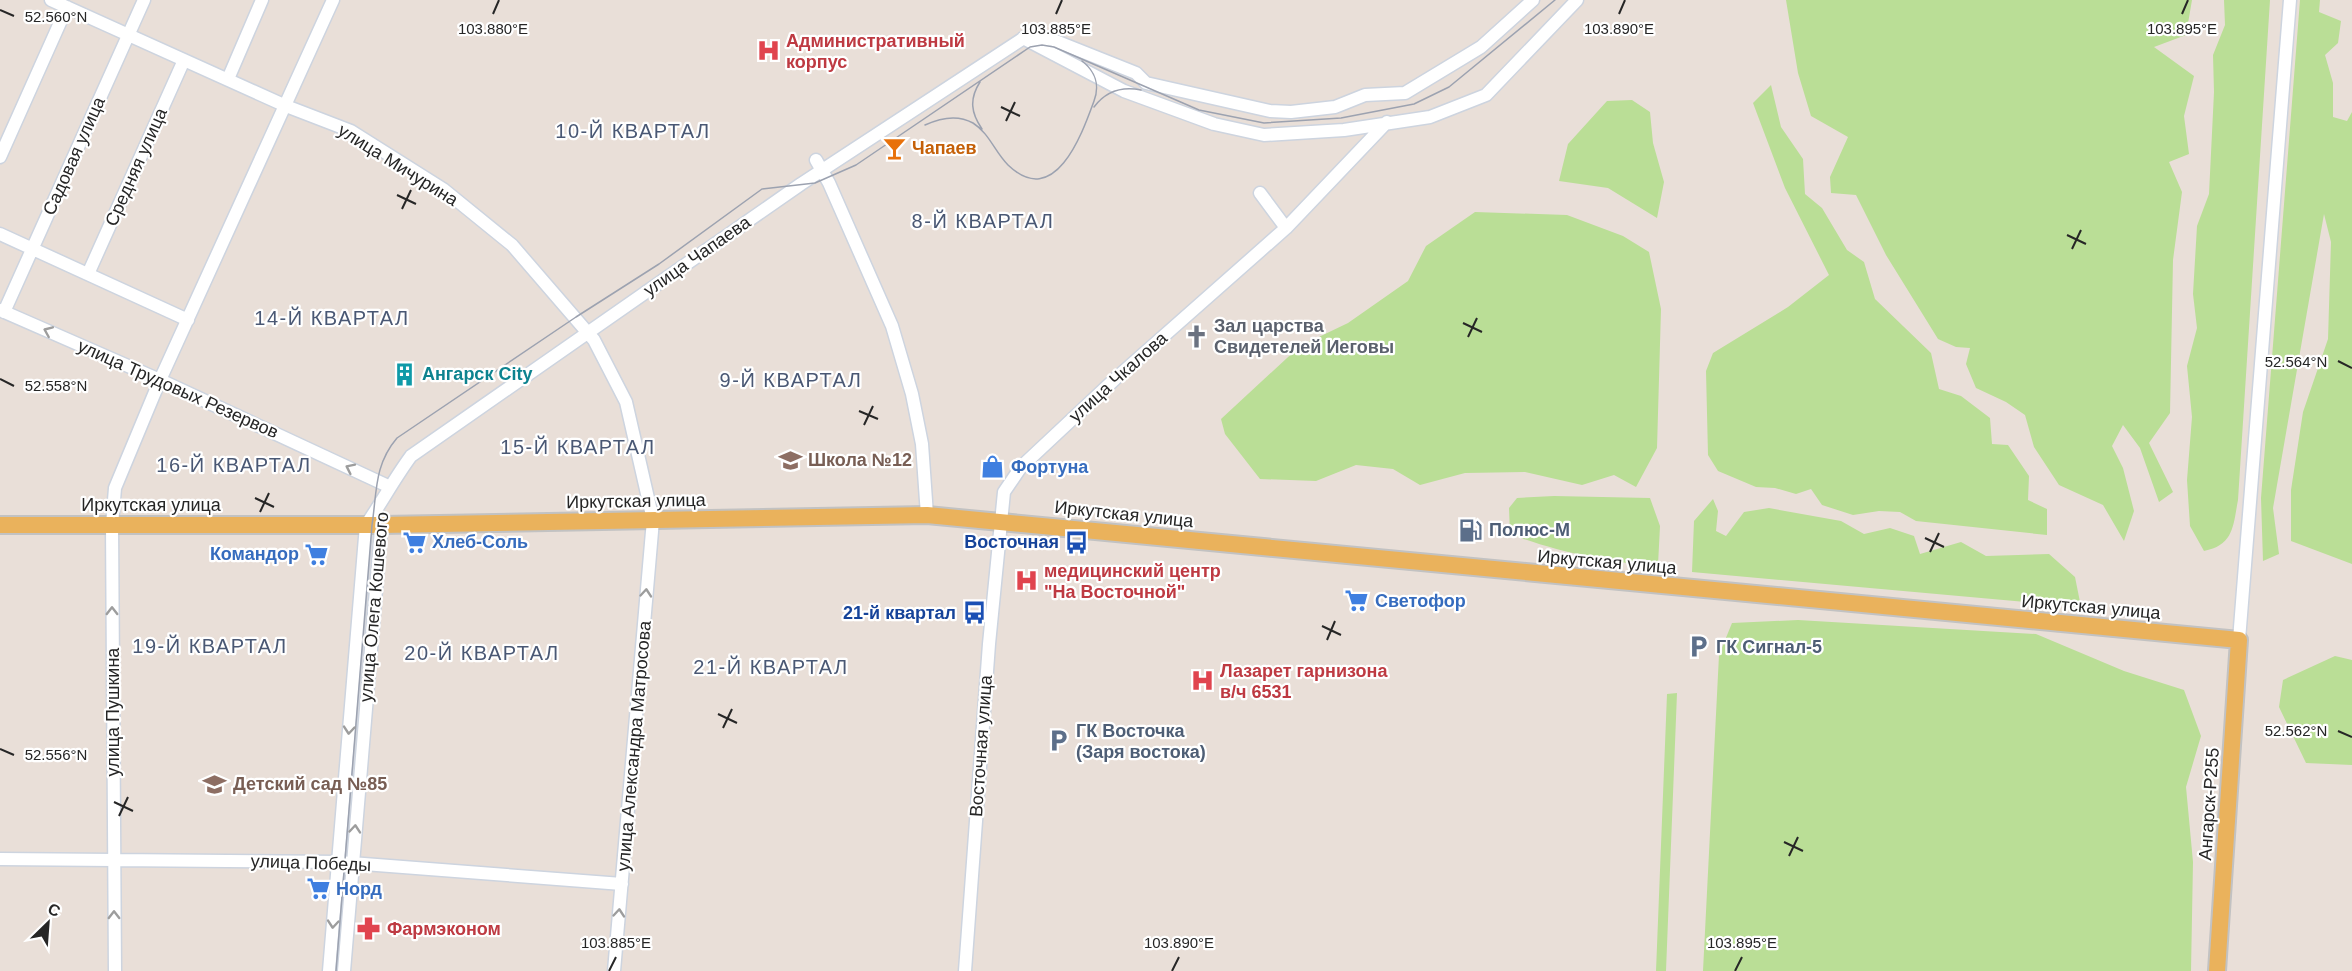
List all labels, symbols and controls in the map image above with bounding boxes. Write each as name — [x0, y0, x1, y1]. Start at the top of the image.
text: 52.560°N — [25, 8, 87, 25]
text: 103.880°E — [458, 20, 528, 37]
text: 103.885°E — [1021, 20, 1091, 37]
text: 103.890°E — [1584, 20, 1654, 37]
text: 103.895°E — [2147, 20, 2217, 37]
place label: Административный корпус — [786, 31, 965, 72]
hospital icon: Административный корпус — [755, 38, 781, 64]
street label: Садовая улица — [39, 93, 109, 218]
street label: Средняя улица — [101, 104, 171, 229]
district label: 10-Й КВАРТАЛ — [555, 119, 711, 142]
street label: улица Мичурина — [334, 120, 463, 210]
bar icon: Чапаев — [881, 135, 907, 161]
place label: Чапаев — [912, 138, 977, 158]
district label: 8-Й КВАРТАЛ — [912, 209, 1054, 232]
street label: улица Чапаева — [640, 211, 755, 300]
district label: 14-Й КВАРТАЛ — [254, 306, 410, 329]
place label: Зал царства Свидетелей Иеговы — [1214, 316, 1394, 357]
church icon: Зал царства Свидетелей Иеговы — [1183, 323, 1209, 349]
one-way arrow — [44, 326, 55, 338]
street label: улица Чкалова — [1065, 327, 1172, 426]
street label: улица Трудовых Резервов — [75, 336, 281, 442]
text: 52.564°N — [2265, 353, 2327, 370]
building icon: Ангарск City — [391, 361, 417, 387]
place label: Ангарск City — [422, 364, 532, 384]
district label: 9-Й КВАРТАЛ — [720, 368, 862, 391]
text: 52.558°N — [25, 377, 87, 394]
district label: 15-Й КВАРТАЛ — [500, 435, 656, 458]
school or university icon: Школа №12 — [777, 447, 803, 473]
place label: Школа №12 — [808, 450, 912, 470]
district label: 16-Й КВАРТАЛ — [156, 453, 312, 476]
shop icon: Фортуна — [980, 454, 1006, 480]
place label: Фортуна — [1011, 457, 1089, 477]
one-way arrow — [346, 464, 357, 475]
street label: Иркутская улица — [566, 490, 707, 512]
street label: Иркутская улица — [81, 495, 222, 515]
street label: Иркутская улица — [1054, 497, 1195, 531]
street label: улица Олега Кошевого — [356, 511, 392, 703]
fuel station icon: Полюс-М — [1458, 517, 1484, 543]
place label: Полюс-М — [1489, 520, 1570, 540]
supermarket icon: Хлеб-Соль — [401, 529, 427, 555]
bus stop icon: Восточная — [1064, 529, 1090, 555]
place label: Хлеб-Соль — [432, 532, 528, 552]
place label: Восточная — [964, 532, 1059, 552]
supermarket icon: Командор — [304, 541, 330, 567]
place label: Командор — [210, 544, 299, 564]
street label: Иркутская улица — [1537, 546, 1678, 578]
place label: медицинский центр "На Восточной" — [1044, 561, 1221, 602]
hospital icon: медицинский центр "На Восточной" — [1013, 568, 1039, 594]
one-way arrow — [640, 588, 653, 597]
supermarket icon: Светофор — [1344, 588, 1370, 614]
place label: Светофор — [1375, 591, 1466, 611]
street label: Иркутская улица — [2021, 591, 2162, 623]
bus stop icon: 21-й квартал — [961, 600, 987, 626]
place label: 21-й квартал — [843, 603, 956, 623]
one-way arrow — [106, 607, 118, 616]
street label: улица Александра Матросова — [613, 619, 655, 872]
district label: 19-Й КВАРТАЛ — [132, 634, 288, 657]
parking icon: ГК Сигнал-5 — [1685, 634, 1711, 660]
place label: ГК Сигнал-5 — [1716, 637, 1822, 657]
district label: 20-Й КВАРТАЛ — [404, 641, 560, 664]
street label: улица Пушкина — [103, 647, 123, 776]
district label: 21-Й КВАРТАЛ — [693, 655, 849, 678]
place label: Лазарет гарнизона в/ч 6531 — [1220, 661, 1388, 702]
hospital icon: Лазарет гарнизона в/ч 6531 — [1189, 668, 1215, 694]
street label: Восточная улица — [966, 673, 996, 818]
place label: ГК Восточка (Заря востока) — [1076, 721, 1206, 762]
text: 52.562°N — [2265, 722, 2327, 739]
one-way arrow — [343, 725, 356, 734]
parking icon: ГК Восточка (Заря востока) — [1045, 728, 1071, 754]
text: 52.556°N — [25, 746, 87, 763]
street label: Ангарск-Р255 — [2195, 747, 2223, 861]
school or university icon: Детский сад №85 — [202, 771, 228, 797]
place label: Детский сад №85 — [233, 774, 387, 794]
one-way arrow — [348, 824, 361, 833]
street label: улица Победы — [250, 851, 372, 875]
supermarket icon: Норд — [305, 876, 331, 902]
place label: Норд — [336, 879, 383, 899]
north arrow — [18, 893, 78, 953]
text: С — [45, 900, 63, 920]
one-way arrow — [612, 908, 625, 917]
one-way arrow — [108, 910, 120, 919]
pharmacy icon: Фармэконом — [356, 916, 382, 942]
one-way arrow — [327, 919, 340, 929]
place label: Фармэконом — [387, 919, 501, 939]
text: 103.885°E — [581, 934, 651, 951]
text: 103.890°E — [1144, 934, 1214, 951]
text: 103.895°E — [1707, 934, 1777, 951]

